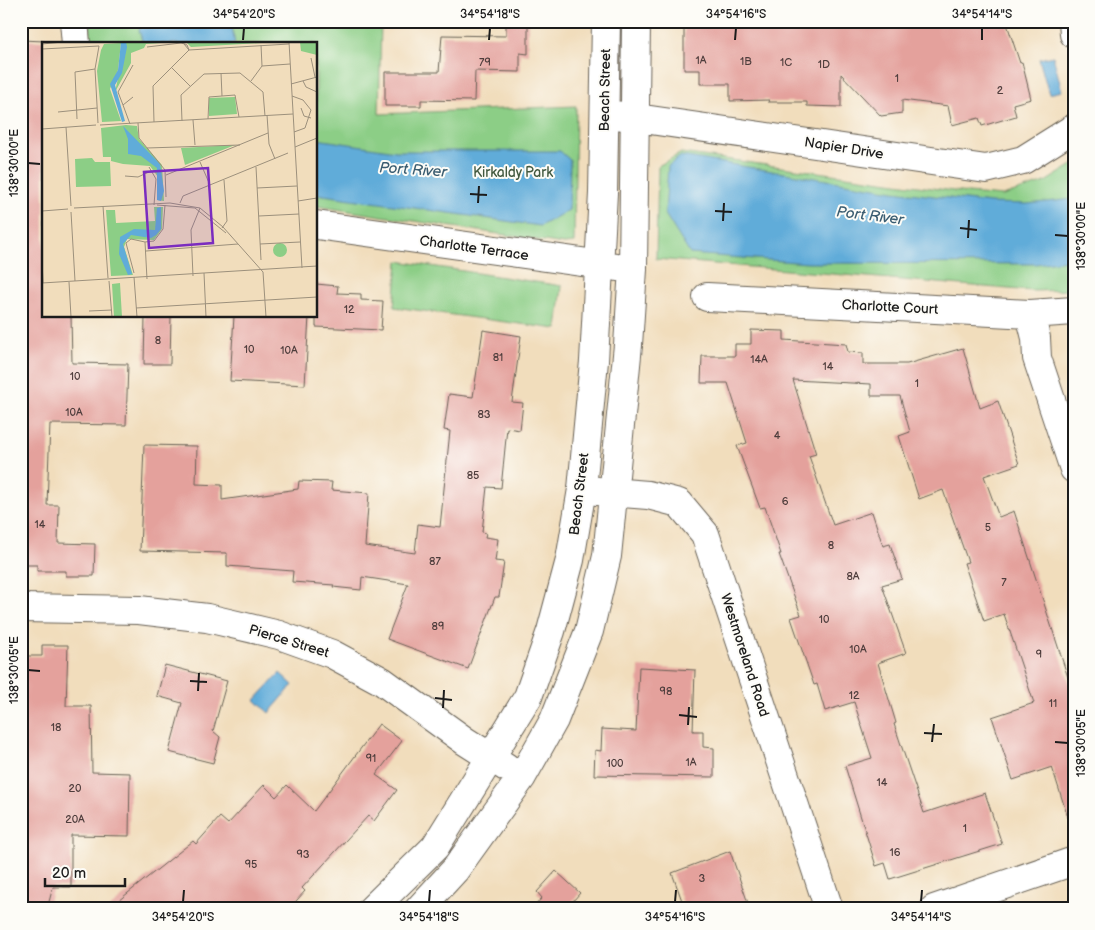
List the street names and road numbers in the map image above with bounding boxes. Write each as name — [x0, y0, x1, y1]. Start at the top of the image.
street label: Beach Street — [596, 48, 614, 132]
street label: Napier Drive — [803, 133, 885, 163]
street label: Charlotte Terrace — [418, 232, 530, 264]
street label: Charlotte Court — [841, 296, 939, 318]
street label: Beach Street — [566, 451, 593, 536]
street label: Westmoreland Road — [717, 591, 773, 719]
street label: Pierce Street — [247, 621, 332, 661]

